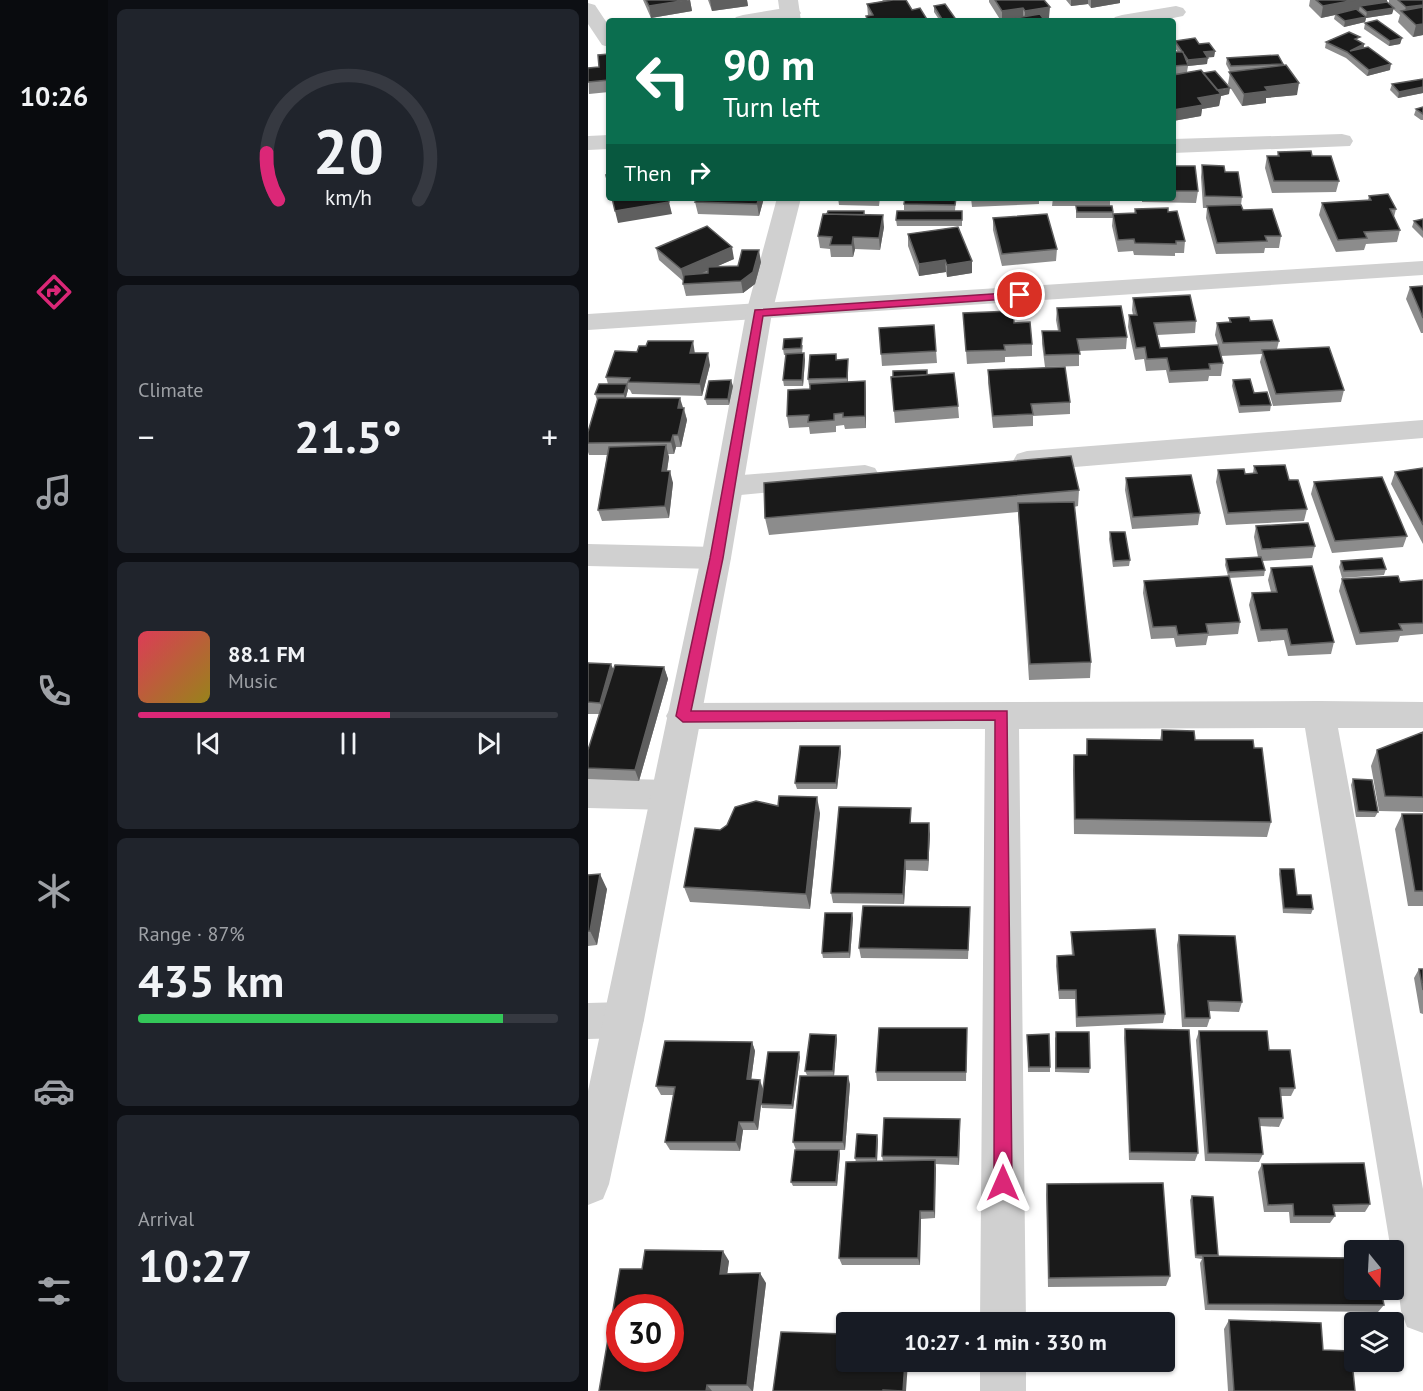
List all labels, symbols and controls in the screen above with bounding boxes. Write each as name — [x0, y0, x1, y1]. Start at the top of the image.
text: 90 m — [723, 37, 815, 92]
icon: left — [624, 42, 702, 120]
text: 10:26 — [20, 79, 88, 113]
text: Turn left — [723, 90, 820, 124]
text: 20 — [313, 110, 383, 191]
icon: right — [683, 156, 716, 189]
text: Then — [624, 159, 671, 187]
text: km/h — [324, 183, 371, 211]
pin — [994, 269, 1045, 320]
icon: directions — [33, 271, 75, 313]
icon: arrive — [1003, 278, 1036, 311]
text: Climate — [138, 377, 204, 403]
text: 21.5° — [294, 407, 402, 465]
text: − — [138, 415, 155, 458]
text: + — [541, 415, 558, 458]
icon: music — [33, 471, 75, 513]
text: 88.1 FM — [228, 640, 305, 668]
text: Music — [228, 668, 277, 694]
icon: phone — [33, 670, 75, 712]
icon: previous — [192, 727, 225, 760]
icon: pause — [332, 727, 365, 760]
icon: next — [472, 727, 505, 760]
icon: climate — [33, 870, 75, 912]
text: Range · 87% — [138, 921, 245, 947]
text: 435 km — [138, 951, 284, 1009]
icon: car — [33, 1070, 75, 1112]
position arrow — [971, 1151, 1035, 1215]
text: Arrival — [138, 1206, 194, 1232]
text: 10:27 — [138, 1236, 252, 1294]
north arrow — [1344, 1240, 1404, 1300]
map controls — [1344, 1240, 1404, 1372]
icon: filters — [33, 1270, 75, 1312]
speed limit sign: 30 — [606, 1294, 684, 1372]
button: layers — [1344, 1312, 1404, 1372]
text: 10:27 · 1 min · 330 m — [904, 1328, 1107, 1356]

